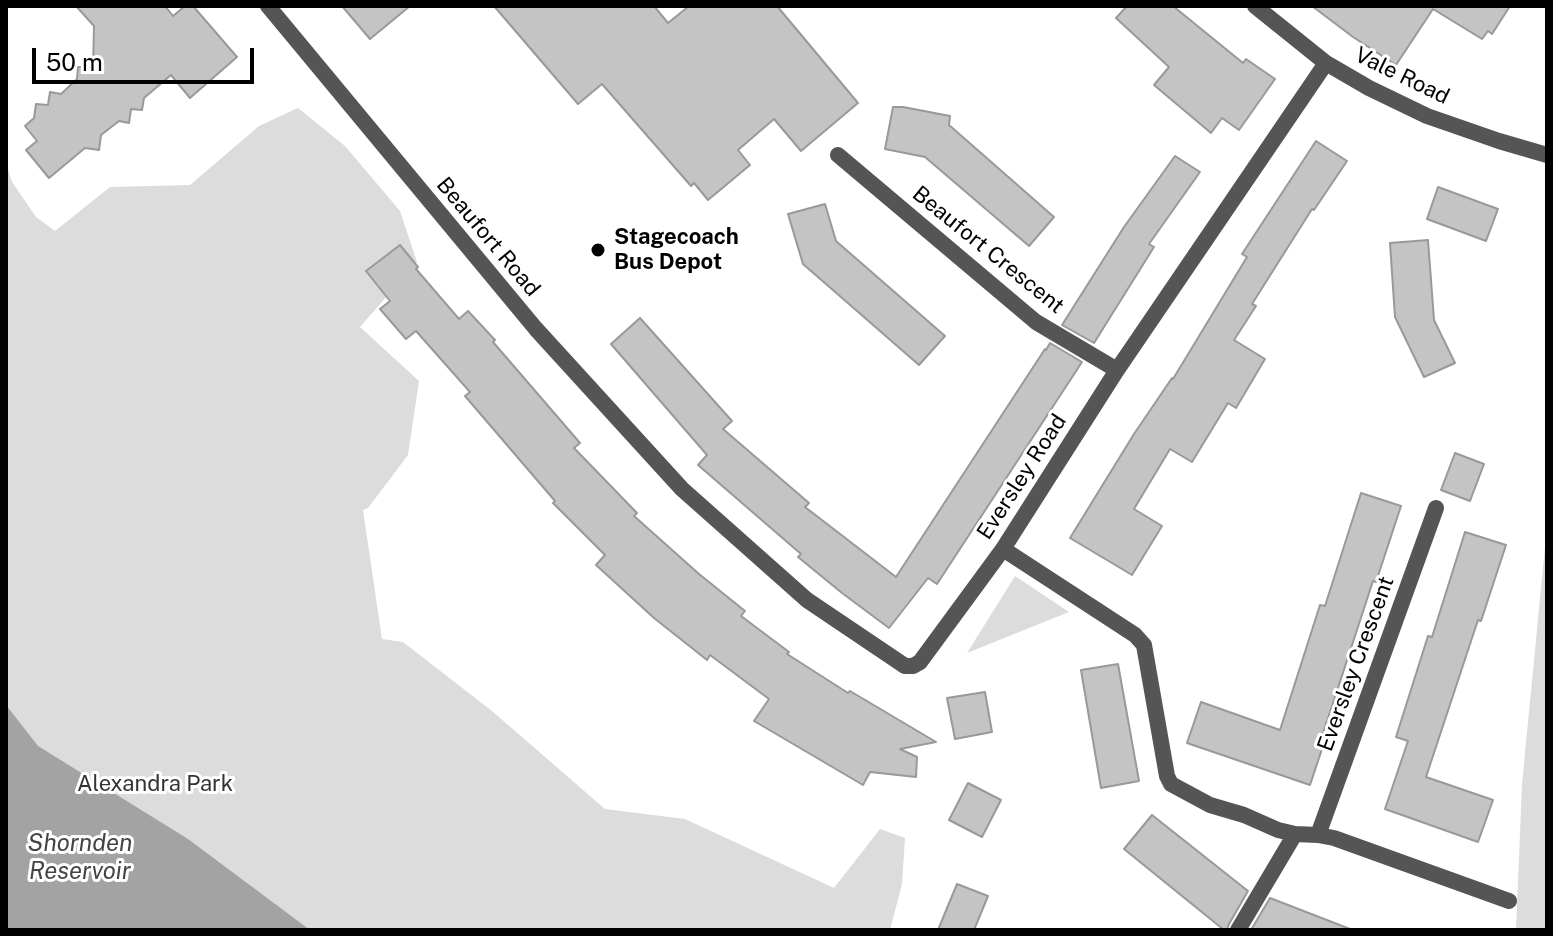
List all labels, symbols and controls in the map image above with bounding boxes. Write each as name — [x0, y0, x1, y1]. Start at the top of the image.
scale bar — [36, 32, 258, 82]
street label: Vale Road — [1350, 42, 1454, 110]
text: 50 m — [46, 48, 103, 76]
street label: Beaufort Road — [431, 172, 545, 302]
street label: Beaufort Crescent — [907, 181, 1069, 319]
place label: Stagecoach Bus Depot — [614, 224, 739, 276]
marker: Stagecoach Bus Depot — [589, 241, 607, 259]
street label: Eversley Road — [972, 409, 1072, 545]
street label: Eversley Crescent — [1312, 573, 1400, 755]
park label: Alexandra Park — [77, 771, 233, 797]
water label: Shornden Reservoir — [28, 830, 132, 886]

